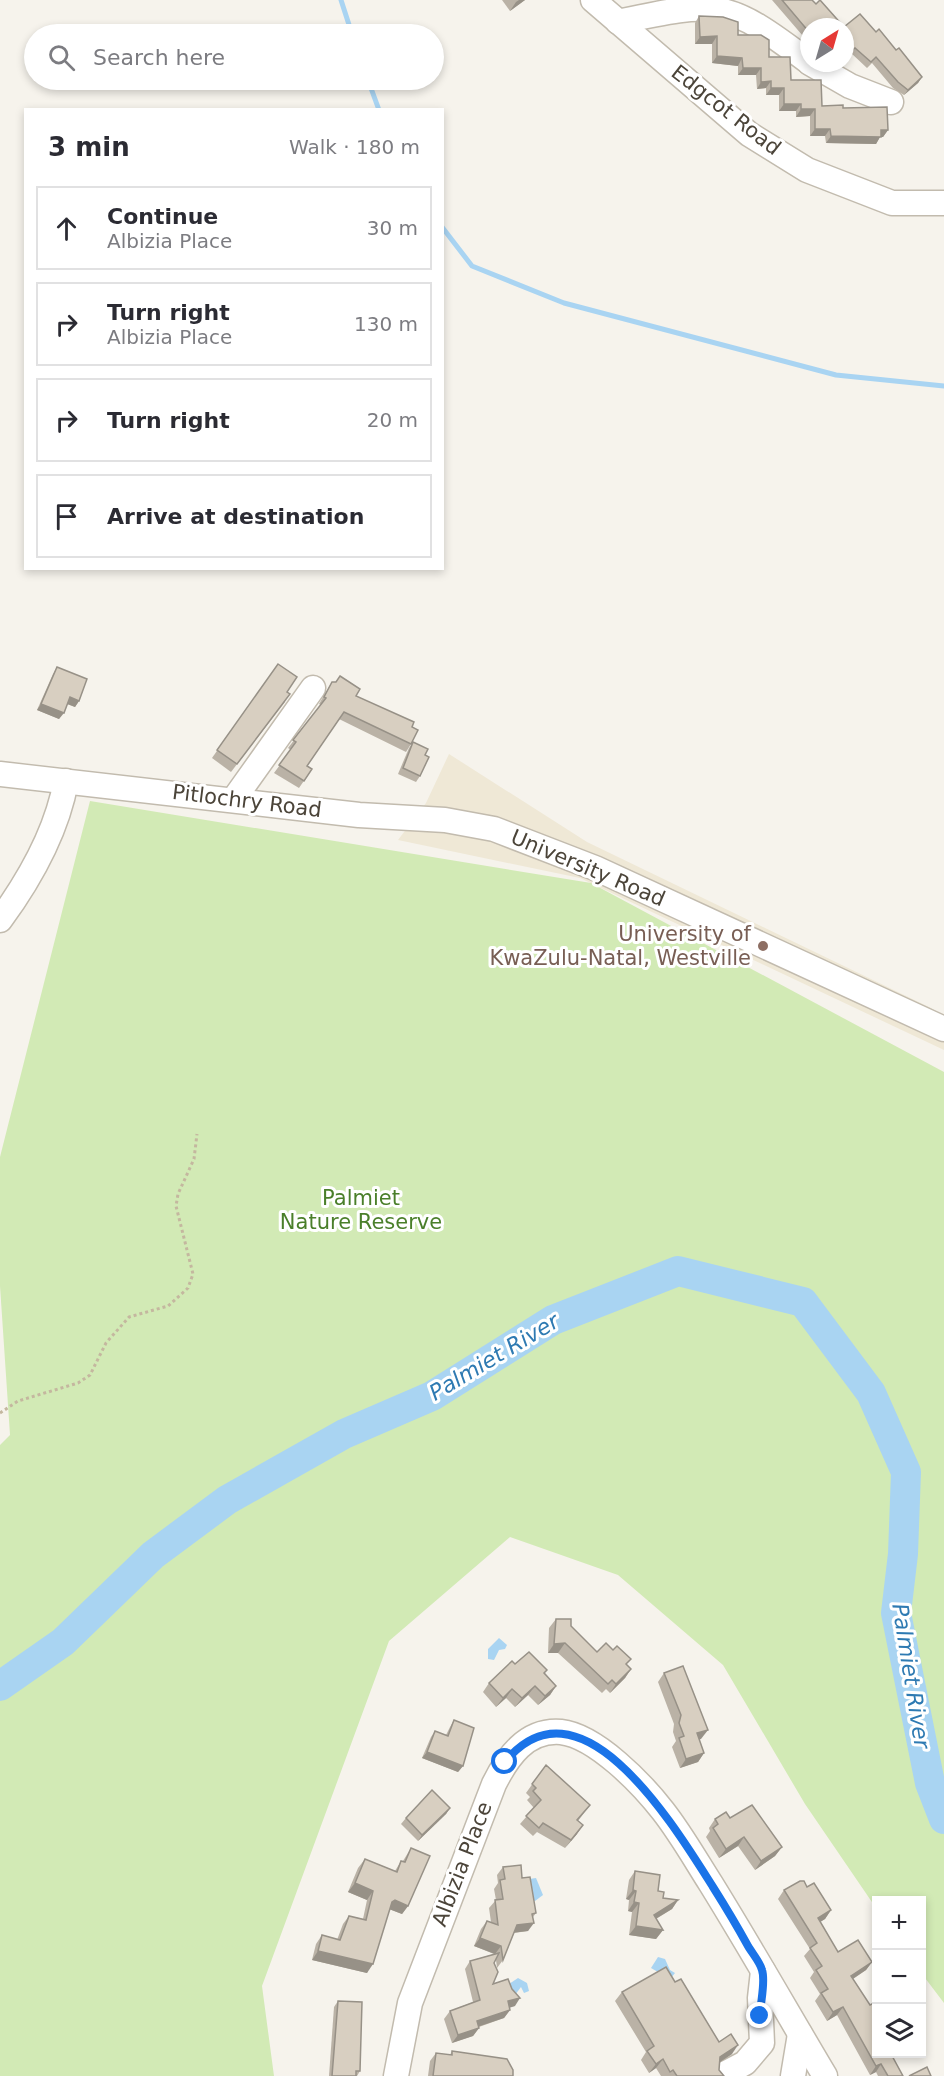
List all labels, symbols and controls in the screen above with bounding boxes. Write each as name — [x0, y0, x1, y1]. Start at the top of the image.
north arrow — [800, 18, 854, 72]
search box — [24, 24, 444, 90]
icon: search — [45, 41, 78, 74]
text: Search here — [93, 45, 225, 70]
street label: Edgcot Road — [667, 60, 785, 160]
text: 3 min — [48, 132, 130, 162]
text: Walk · 180 m — [289, 135, 420, 159]
text: Continue — [107, 204, 218, 229]
icon: ahead — [50, 212, 83, 245]
text: 30 m — [367, 216, 418, 240]
text: Albizia Place — [107, 229, 232, 253]
text: Turn right — [107, 300, 230, 325]
icon: right — [50, 308, 83, 341]
text: 130 m — [354, 312, 418, 336]
text: Albizia Place — [107, 325, 232, 349]
icon: right — [50, 404, 83, 437]
text: Turn right — [107, 408, 230, 433]
text: 20 m — [367, 408, 418, 432]
icon: arrive — [50, 500, 83, 533]
text: Arrive at destination — [107, 504, 364, 529]
street label: Pitlochry Road — [171, 780, 323, 822]
street label: University Road — [507, 825, 669, 911]
place label: University of KwaZulu-Natal, Westville — [489, 922, 752, 970]
marker: University of KwaZulu-Natal, Westville — [756, 939, 770, 953]
park label: Palmiet Nature Reserve — [280, 1186, 442, 1234]
water label: Palmiet River — [425, 1308, 565, 1405]
water label: Palmiet River — [887, 1602, 935, 1752]
route start — [491, 1748, 517, 1774]
street label: Albizia Place — [427, 1798, 497, 1930]
map controls — [872, 1896, 926, 2058]
button: + — [872, 1896, 926, 1950]
button: − — [872, 1950, 926, 2004]
route end — [746, 2002, 772, 2028]
button: layers — [872, 2004, 926, 2058]

